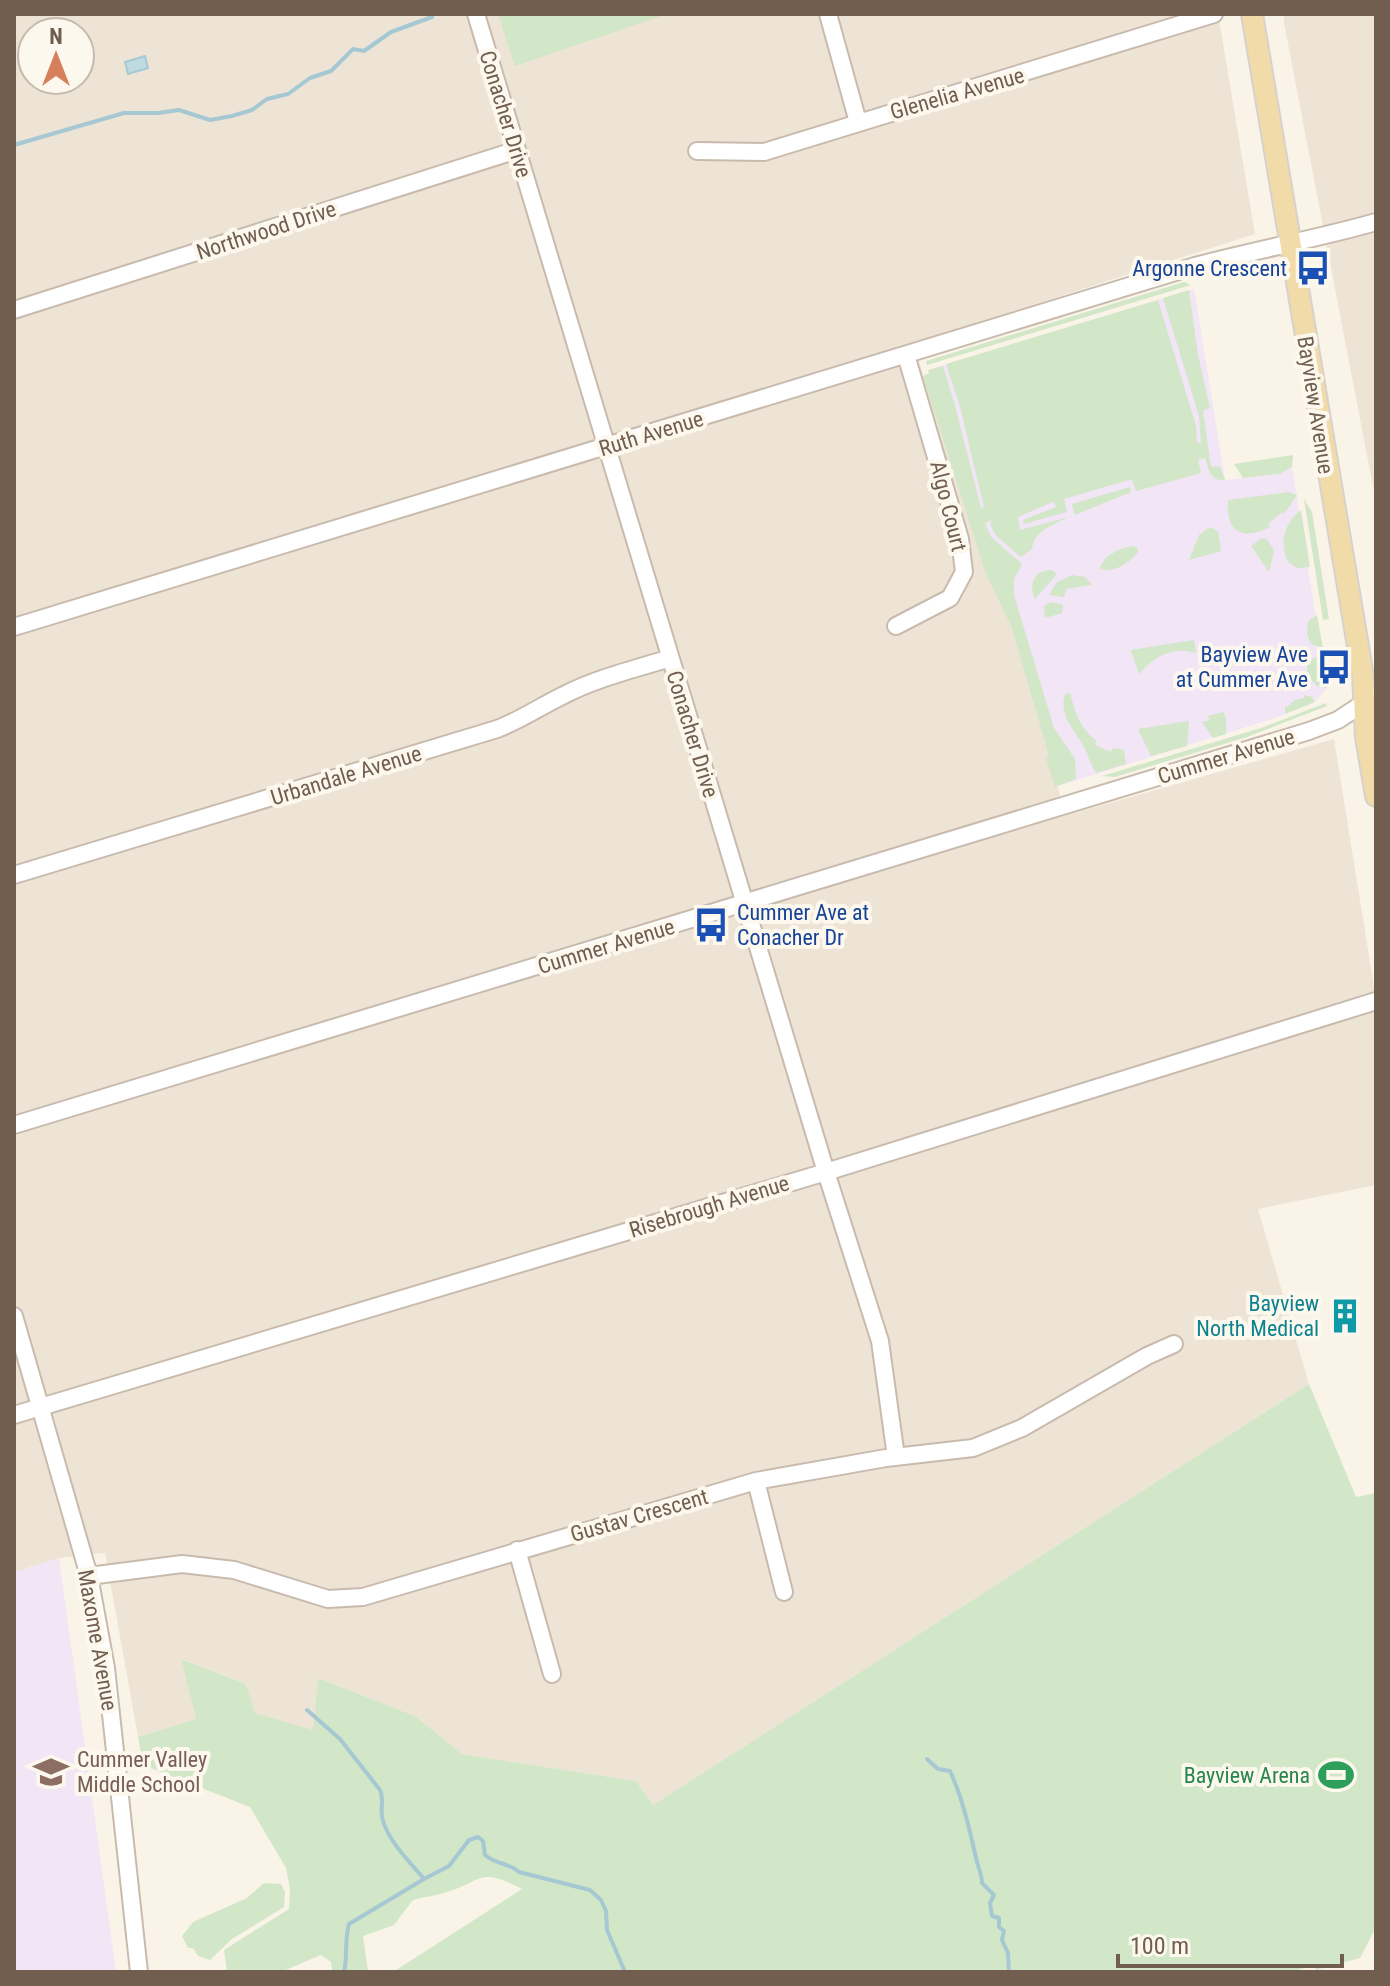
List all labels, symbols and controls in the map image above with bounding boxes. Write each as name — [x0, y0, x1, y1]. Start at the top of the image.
north arrow — [16, 16, 96, 96]
text: N — [49, 24, 63, 49]
street label: Conacher Drive — [474, 48, 537, 181]
street label: Glenelia Avenue — [887, 62, 1027, 125]
street label: Northwood Drive — [193, 196, 339, 265]
bus stop icon: Argonne Crescent — [1294, 249, 1332, 287]
place label: Argonne Crescent — [1132, 256, 1287, 281]
street label: Bayview Avenue — [1292, 334, 1339, 476]
street label: Ruth Avenue — [596, 406, 706, 461]
street label: Algo Court — [925, 458, 972, 554]
place label: Bayview Ave at Cummer Ave — [1176, 642, 1308, 692]
bus stop icon: Bayview Ave at Cummer Ave — [1315, 648, 1353, 686]
street label: Conacher Drive — [661, 668, 724, 801]
street label: Cummer Avenue — [1155, 724, 1298, 789]
street label: Urbandale Avenue — [268, 741, 425, 810]
place label: Cummer Ave at Conacher Dr — [737, 900, 869, 950]
bus stop icon: Cummer Ave at Conacher Dr — [692, 906, 730, 944]
street label: Cummer Avenue — [535, 914, 678, 979]
street label: Risebrough Avenue — [626, 1170, 792, 1243]
place label: Bayview North Medical — [1196, 1291, 1319, 1341]
building icon: Bayview North Medical — [1326, 1297, 1364, 1335]
street label: Gustav Crescent — [567, 1484, 711, 1547]
street label: Maxome Avenue — [73, 1568, 122, 1713]
place label: Cummer Valley Middle School — [77, 1747, 207, 1797]
school or university icon: Cummer Valley Middle School — [32, 1753, 70, 1791]
sports icon: Bayview Arena — [1317, 1756, 1355, 1794]
place label: Bayview Arena — [1184, 1763, 1310, 1788]
scale bar — [1118, 1918, 1342, 1968]
text: 100 m — [1130, 1932, 1189, 1960]

